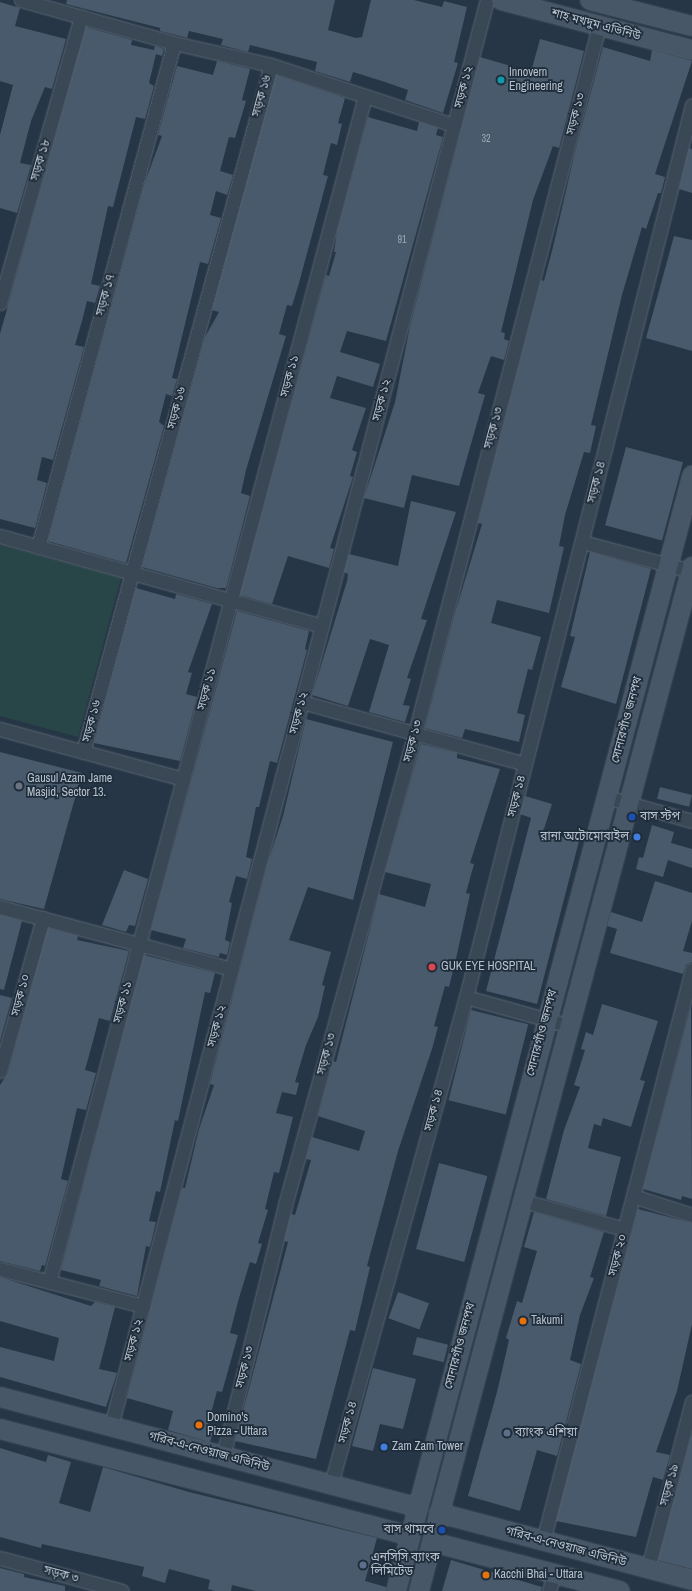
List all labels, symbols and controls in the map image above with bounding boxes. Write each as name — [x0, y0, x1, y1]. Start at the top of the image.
street label: শাহ মখদুম এভিনিউ — [550, 6, 642, 44]
street label: সড়ক ১২ — [452, 65, 476, 109]
place label: Innovern Engineering — [509, 66, 563, 94]
street label: সড়ক ১৬ — [250, 74, 274, 118]
marker: Innovern Engineering — [496, 75, 506, 85]
street label: সড়ক ১৩ — [564, 92, 588, 136]
house number: 32 — [481, 133, 491, 145]
street label: সড়ক ১৮ — [28, 138, 54, 182]
house number: 91 — [397, 234, 407, 246]
street label: সড়ক ১৭ — [94, 273, 118, 317]
street label: সড়ক ১১ — [278, 354, 302, 398]
street label: সড়ক ১২ — [370, 378, 394, 422]
street label: সড়ক ১৬ — [165, 386, 189, 430]
street label: সড়ক ১৩ — [482, 406, 506, 450]
street label: সড়ক ১৪ — [585, 460, 609, 504]
street label: সড়ক ১১ — [195, 667, 219, 711]
street label: সোনারগাঁও জনপথ — [609, 675, 645, 765]
street label: সড়ক ১২ — [287, 691, 311, 735]
street label: সড়ক ১৬ — [80, 699, 104, 743]
street label: সড়ক ১৩ — [401, 719, 425, 763]
place label: Gausul Azam Jame Masjid, Sector 13. — [27, 772, 113, 800]
street label: সড়ক ১৪ — [505, 774, 529, 818]
marker: Gausul Azam Jame Masjid, Sector 13. — [14, 781, 24, 791]
place label: বাস স্টপ — [640, 810, 680, 824]
marker: বাস স্টপ — [627, 812, 637, 822]
place label: রানা অটোমোবাইল — [540, 830, 629, 844]
marker: রানা অটোমোবাইল — [632, 832, 642, 842]
place label: GUK EYE HOSPITAL — [441, 960, 535, 974]
marker: GUK EYE HOSPITAL — [426, 961, 438, 973]
street label: সড়ক ১০ — [9, 973, 33, 1017]
street label: সড়ক ১১ — [111, 980, 135, 1024]
street label: সোনারগাঁও জনপথ — [524, 988, 560, 1078]
street label: সড়ক ১২ — [205, 1004, 229, 1048]
street label: সড়ক ১৩ — [315, 1032, 339, 1076]
street label: সড়ক ১৪ — [422, 1088, 446, 1132]
street label: সড়ক ২০ — [606, 1233, 630, 1277]
street label: সোনারগাঁও জনপথ — [442, 1301, 478, 1391]
place label: Takumi — [531, 1314, 563, 1328]
marker: Takumi — [518, 1316, 528, 1326]
street label: সড়ক ১২ — [122, 1318, 146, 1362]
street label: সড়ক ১৩ — [233, 1345, 257, 1389]
street label: সড়ক ১৪ — [336, 1400, 360, 1444]
place label: Domino's Pizza - Uttara — [207, 1411, 267, 1439]
marker: Domino's Pizza - Uttara — [194, 1420, 204, 1430]
place label: ব্যাংক এশিয়া — [515, 1426, 577, 1440]
marker: ব্যাংক এশিয়া — [502, 1428, 512, 1438]
street label: গরিব-এ-নেওয়াজ এভিনিউ — [147, 1429, 271, 1475]
place label: Zam Zam Tower — [392, 1440, 463, 1454]
marker: Zam Zam Tower — [379, 1442, 389, 1452]
street label: সড়ক ১৯ — [658, 1463, 682, 1507]
place label: বাস থামবে — [384, 1523, 434, 1537]
street label: গরিব-এ-নেওয়াজ এভিনিউ — [504, 1524, 628, 1570]
marker: বাস থামবে — [437, 1525, 447, 1535]
place label: এনসিসি ব্যাংক লিমিটেড — [371, 1551, 440, 1579]
marker: এনসিসি ব্যাংক লিমিটেড — [358, 1560, 368, 1570]
street label: সড়ক ৩ — [42, 1563, 80, 1587]
place label: Kacchi Bhai - Uttara — [494, 1568, 583, 1582]
marker: Kacchi Bhai - Uttara — [481, 1570, 491, 1580]

